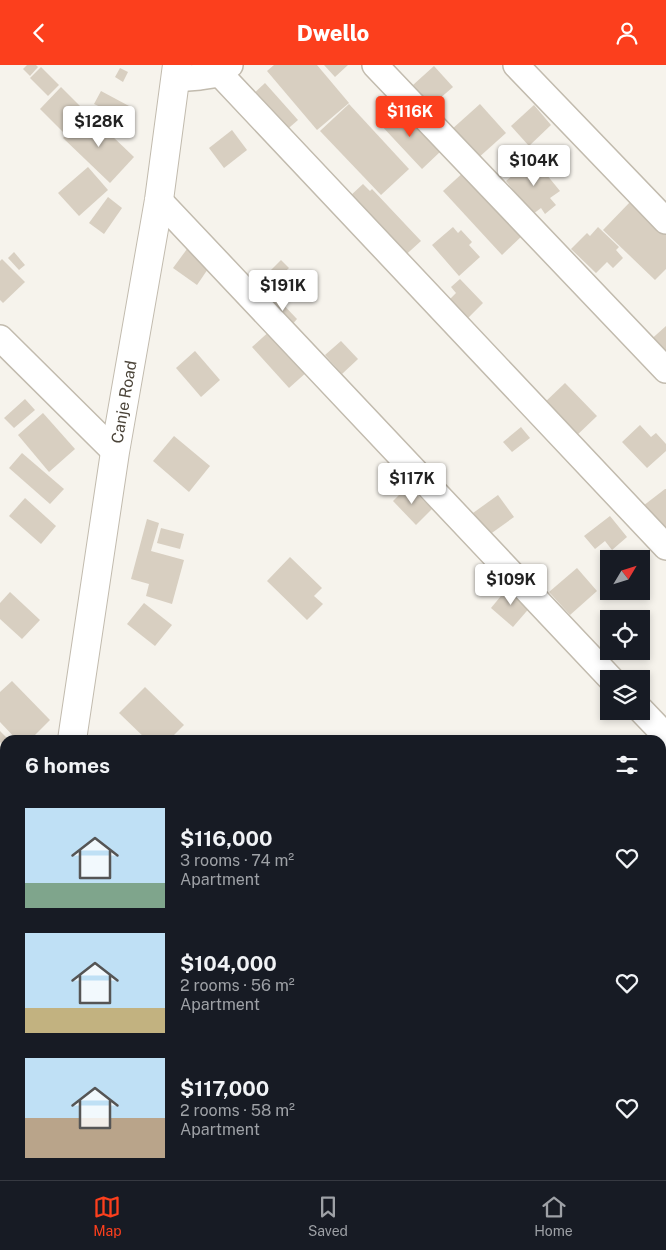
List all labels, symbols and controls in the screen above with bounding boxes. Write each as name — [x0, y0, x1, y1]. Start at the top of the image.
icon: back — [25, 19, 53, 47]
icon: person — [613, 19, 641, 47]
text: Dwello — [297, 20, 369, 46]
pin: $116K — [375, 95, 445, 138]
text: $116K — [387, 102, 433, 121]
pin: $128K — [64, 106, 134, 148]
text: $128K — [74, 112, 124, 131]
pin: $104K — [499, 145, 569, 187]
text: $104K — [509, 151, 559, 170]
pin: $191K — [248, 269, 318, 312]
text: $191K — [260, 276, 306, 295]
street label: Canje Road — [107, 359, 141, 445]
pin: $117K — [377, 463, 447, 505]
text: $117K — [389, 469, 435, 488]
north arrow — [600, 550, 650, 600]
map controls — [600, 550, 650, 720]
pin: $109K — [476, 563, 546, 606]
text: $109K — [486, 570, 536, 589]
button: locate — [600, 610, 650, 660]
button: layers — [600, 670, 650, 720]
icon: filters — [613, 751, 641, 779]
text: 6 homes — [25, 753, 110, 778]
text: $116,000 — [180, 826, 272, 851]
icon: home — [65, 828, 125, 888]
icon: heart — [613, 844, 641, 872]
text: 3 rooms · 74 m² — [180, 851, 294, 870]
text: Apartment — [180, 870, 260, 889]
text: $104,000 — [180, 951, 277, 976]
icon: home — [65, 953, 125, 1013]
icon: heart — [613, 969, 641, 997]
text: 2 rooms · 56 m² — [180, 976, 295, 995]
text: Apartment — [180, 995, 260, 1014]
text: $117,000 — [180, 1076, 269, 1101]
icon: home — [65, 1078, 125, 1138]
icon: heart — [613, 1094, 641, 1122]
text: 2 rooms · 58 m² — [180, 1101, 295, 1120]
text: Apartment — [180, 1120, 260, 1139]
tab: Map — [93, 1193, 122, 1239]
tab: Saved — [308, 1193, 348, 1239]
tab: Home — [534, 1193, 573, 1239]

